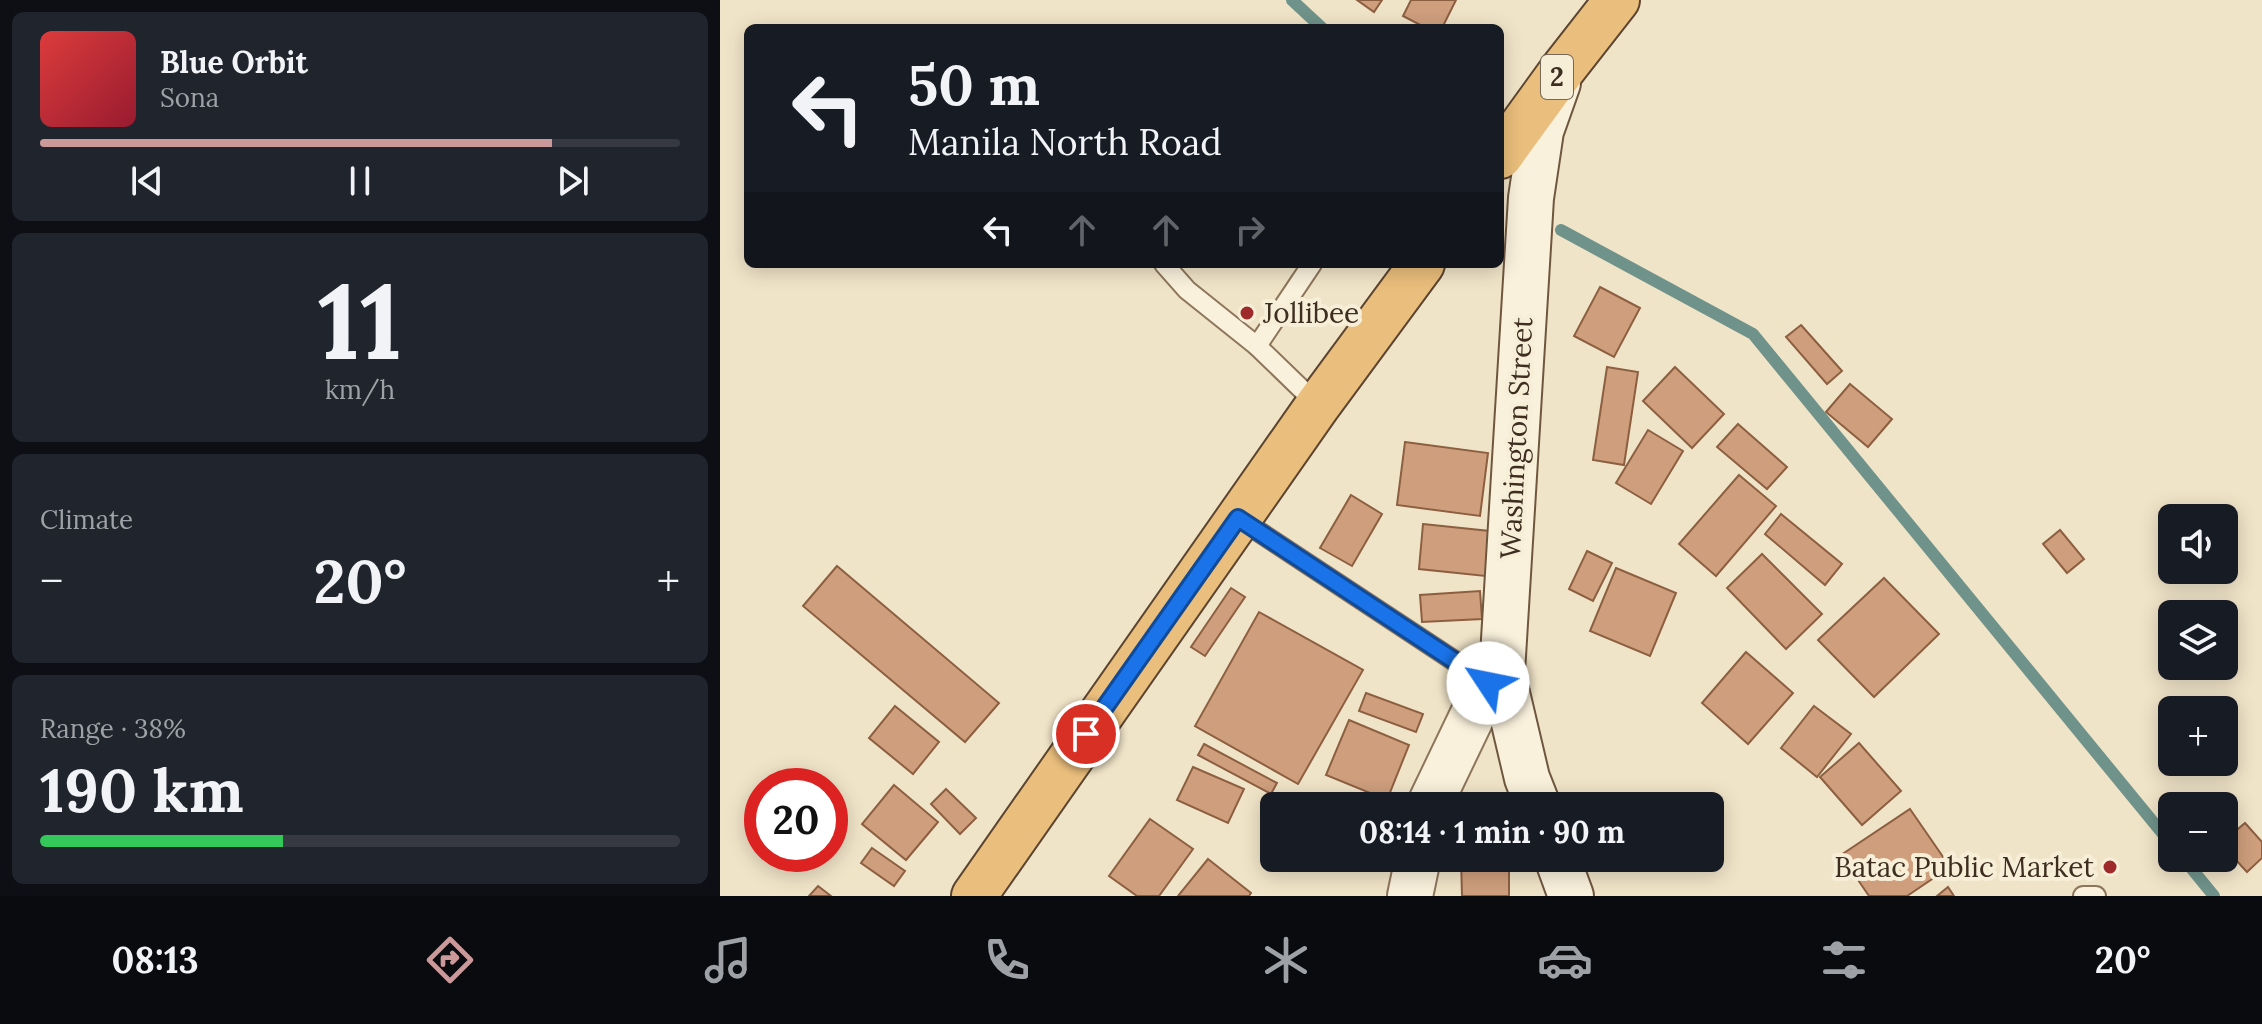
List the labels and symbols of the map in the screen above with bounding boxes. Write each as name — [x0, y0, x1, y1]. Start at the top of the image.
road number: 2 — [1541, 55, 1573, 99]
place label: Jollibee — [1262, 295, 1359, 331]
marker: Jollibee — [1238, 304, 1256, 322]
street label: Washington Street — [1492, 316, 1540, 560]
position arrow — [1446, 641, 1530, 725]
pin — [1052, 700, 1120, 768]
speed limit sign: 20 — [744, 768, 848, 872]
place label: Batac Public Market — [1834, 849, 2094, 885]
marker: Batac Public Market — [2101, 858, 2119, 876]

